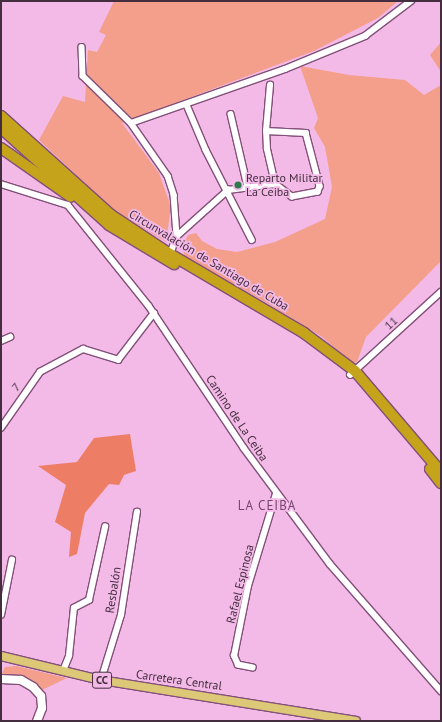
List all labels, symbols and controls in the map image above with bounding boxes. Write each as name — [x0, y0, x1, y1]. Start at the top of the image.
place label: Reparto Militar La Ceiba — [246, 171, 323, 199]
marker: Reparto Militar La Ceiba — [233, 180, 243, 190]
street label: Circunvalación de Santiago de Cuba — [126, 206, 292, 314]
street label: 11 — [381, 313, 401, 333]
street label: Camino de La Ceiba — [203, 372, 271, 464]
street label: 7 — [8, 380, 24, 394]
district label: LA CEIBA — [237, 498, 297, 514]
street label: Rafael Espinosa — [223, 543, 257, 625]
street label: Resbalón — [102, 566, 124, 614]
street label: Carretera Central — [135, 667, 223, 693]
road number: CC — [92, 671, 112, 689]

